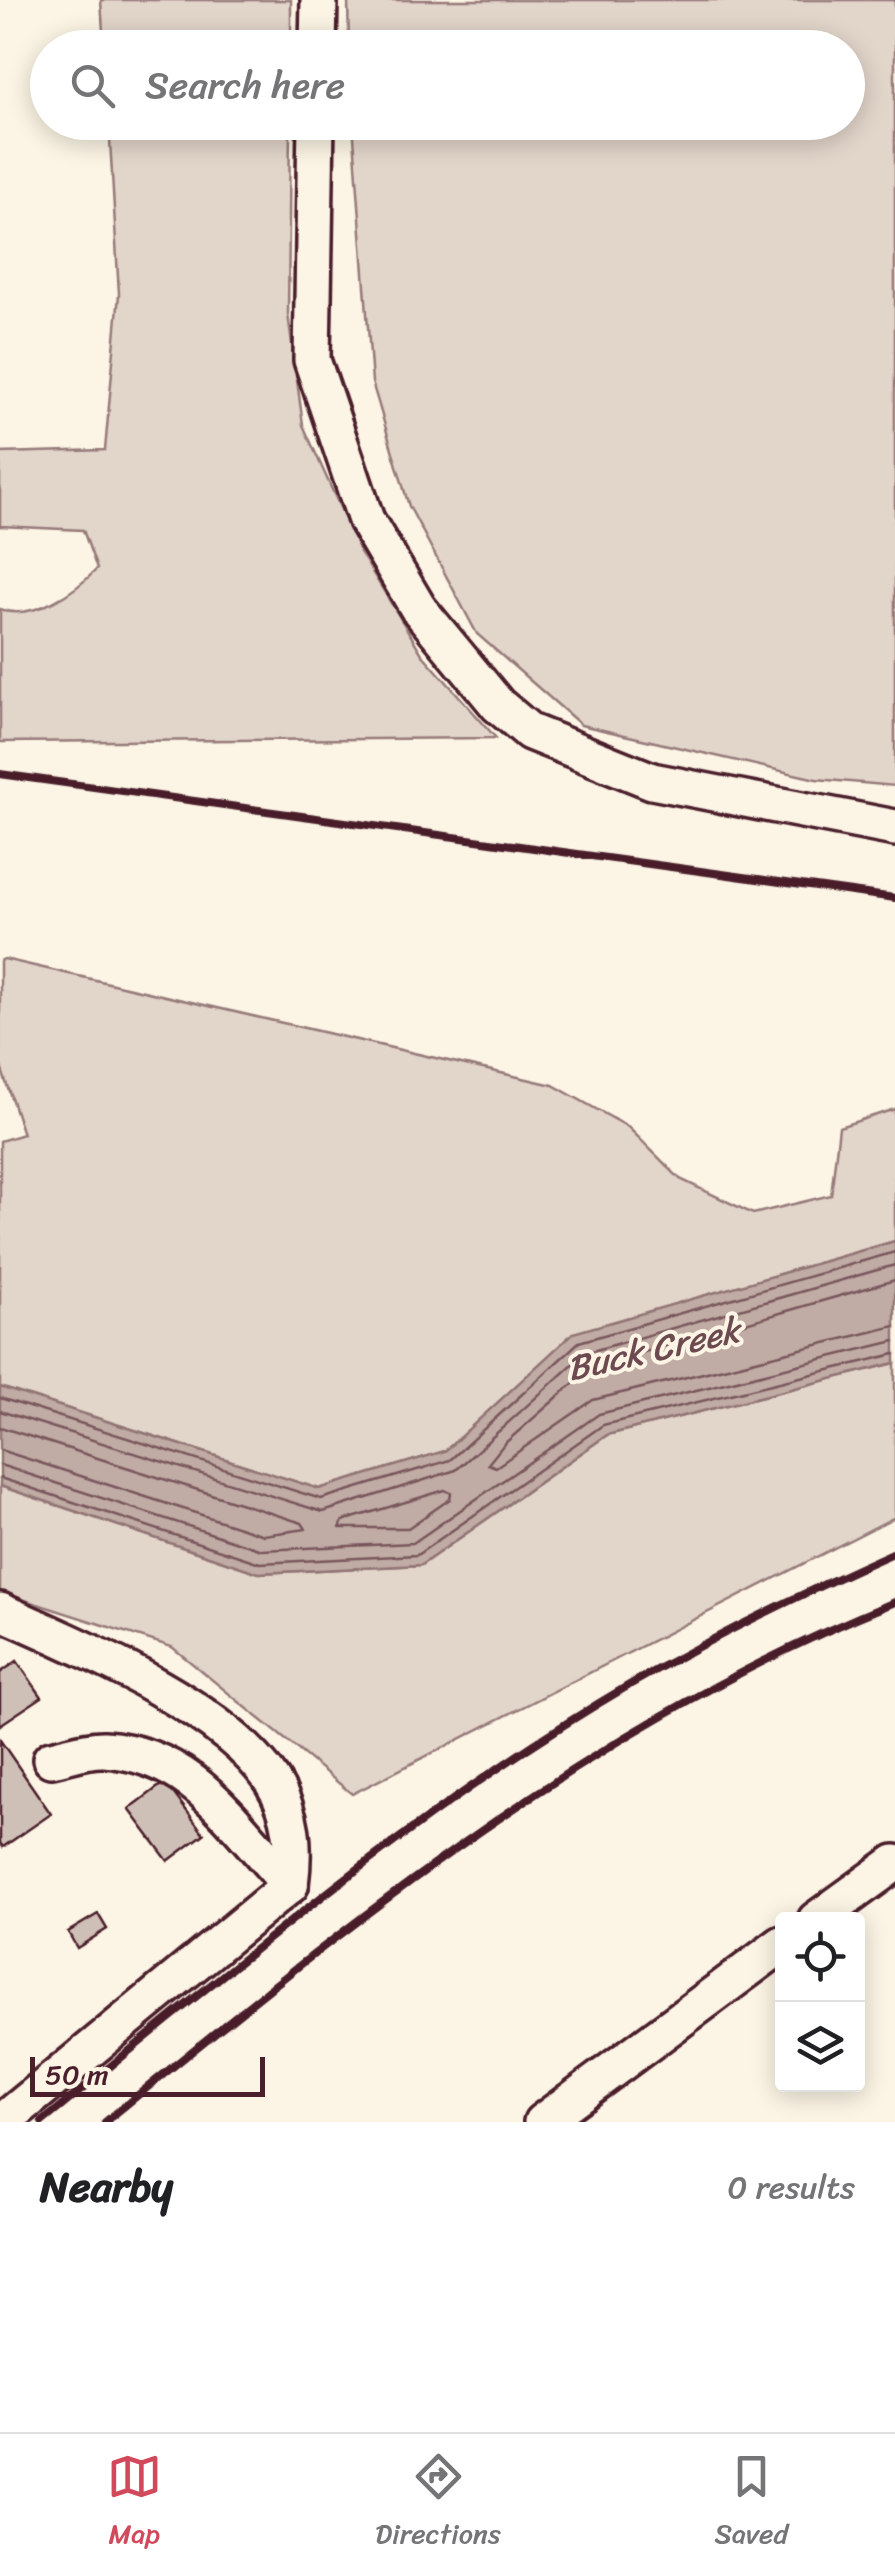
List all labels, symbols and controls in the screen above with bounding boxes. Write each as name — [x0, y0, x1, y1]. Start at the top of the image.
search box — [30, 30, 865, 140]
text: Search here — [145, 52, 345, 119]
icon: search — [65, 58, 120, 113]
water label: Buck Creek — [560, 1298, 750, 1399]
map controls — [775, 1912, 865, 2092]
button: locate — [775, 1912, 865, 2002]
button: layers — [775, 2002, 865, 2092]
text: 50 m — [45, 2050, 109, 2099]
scale bar — [30, 2052, 265, 2096]
text: Nearby — [40, 2150, 173, 2224]
text: 0 results — [727, 2159, 855, 2216]
tab: Map — [107, 2449, 162, 2558]
tab: Directions — [375, 2449, 501, 2558]
tab: Saved — [714, 2449, 788, 2558]

